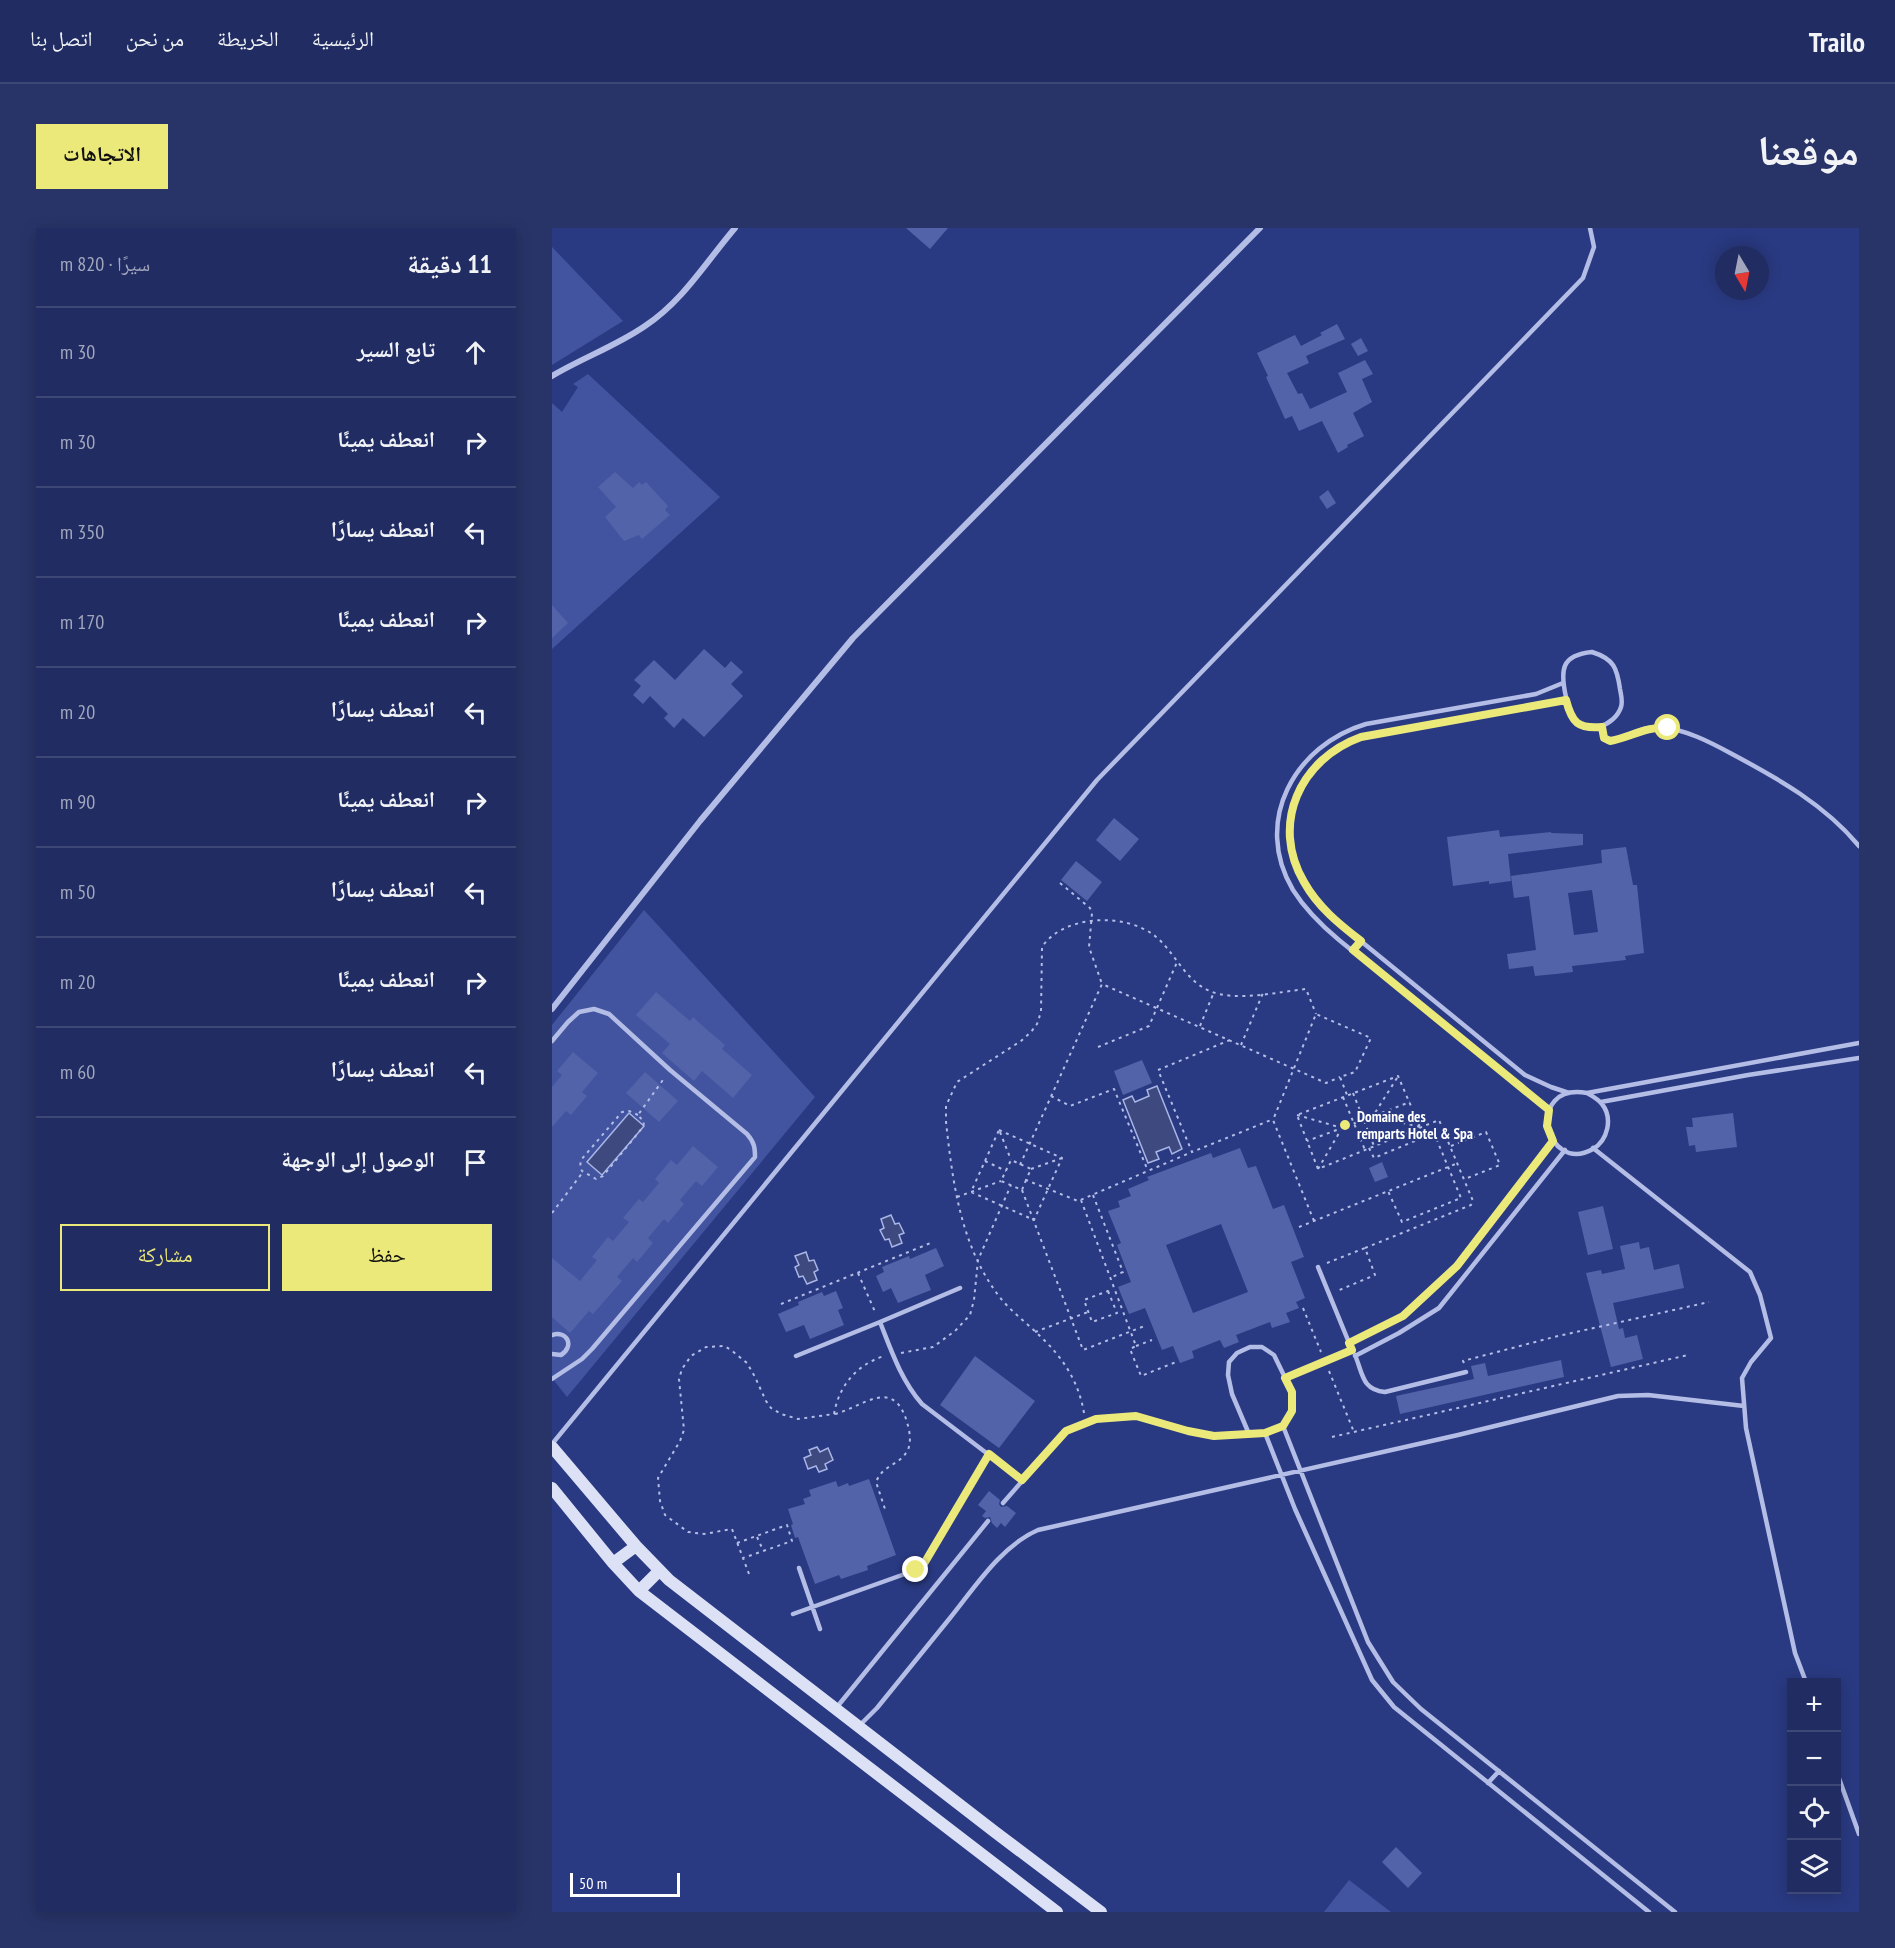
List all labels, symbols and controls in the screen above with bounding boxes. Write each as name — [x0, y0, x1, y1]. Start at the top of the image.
text: Trailo — [1809, 23, 1865, 60]
text: اتصل بنا — [30, 25, 93, 52]
text: من نحن — [126, 25, 184, 52]
text: الخريطة — [217, 25, 279, 52]
text: الرئيسية — [312, 25, 374, 52]
text: موقعنا — [1758, 122, 1859, 177]
button: الاتجاهات — [36, 124, 168, 189]
north arrow — [1715, 246, 1769, 300]
text: 11 دقيقة — [407, 247, 492, 280]
text: سيرًا · 820 m — [60, 251, 150, 277]
text: تابع السير — [357, 335, 435, 363]
icon: ahead — [459, 336, 492, 369]
text: 30 m — [60, 339, 95, 365]
text: انعطف يمينًا — [337, 425, 435, 453]
icon: right — [459, 426, 492, 459]
text: 30 m — [60, 429, 95, 455]
text: انعطف يسارًا — [331, 515, 435, 543]
icon: left — [459, 516, 492, 549]
text: 350 m — [60, 519, 104, 545]
text: انعطف يمينًا — [337, 605, 435, 633]
icon: right — [459, 606, 492, 639]
text: 170 m — [60, 609, 104, 635]
text: انعطف يسارًا — [331, 695, 435, 723]
icon: left — [459, 696, 492, 729]
text: 20 m — [60, 699, 95, 725]
route start — [1654, 714, 1680, 740]
text: انعطف يمينًا — [337, 785, 435, 813]
icon: right — [459, 786, 492, 819]
text: 90 m — [60, 789, 95, 815]
text: انعطف يسارًا — [331, 875, 435, 903]
icon: left — [459, 876, 492, 909]
text: 50 m — [60, 879, 95, 905]
text: انعطف يمينًا — [337, 965, 435, 993]
icon: right — [459, 966, 492, 999]
text: 20 m — [60, 969, 95, 995]
text: انعطف يسارًا — [331, 1055, 435, 1083]
icon: left — [459, 1056, 492, 1089]
text: 60 m — [60, 1059, 95, 1085]
place label: Domaine des remparts Hotel & Spa — [1357, 1107, 1473, 1143]
marker: Domaine des remparts Hotel & Spa — [1338, 1118, 1352, 1132]
text: الوصول إلى الوجهة — [281, 1145, 435, 1173]
icon: arrive — [459, 1146, 492, 1179]
button: مشاركة — [60, 1224, 270, 1291]
button: حفظ — [282, 1224, 492, 1291]
route end — [902, 1556, 928, 1582]
map controls — [1787, 1678, 1841, 1894]
button: + — [1787, 1678, 1841, 1732]
button: − — [1787, 1732, 1841, 1786]
button: locate — [1787, 1786, 1841, 1840]
button: layers — [1787, 1840, 1841, 1894]
scale bar — [570, 1870, 680, 1898]
text: 50 m — [579, 1873, 607, 1893]

